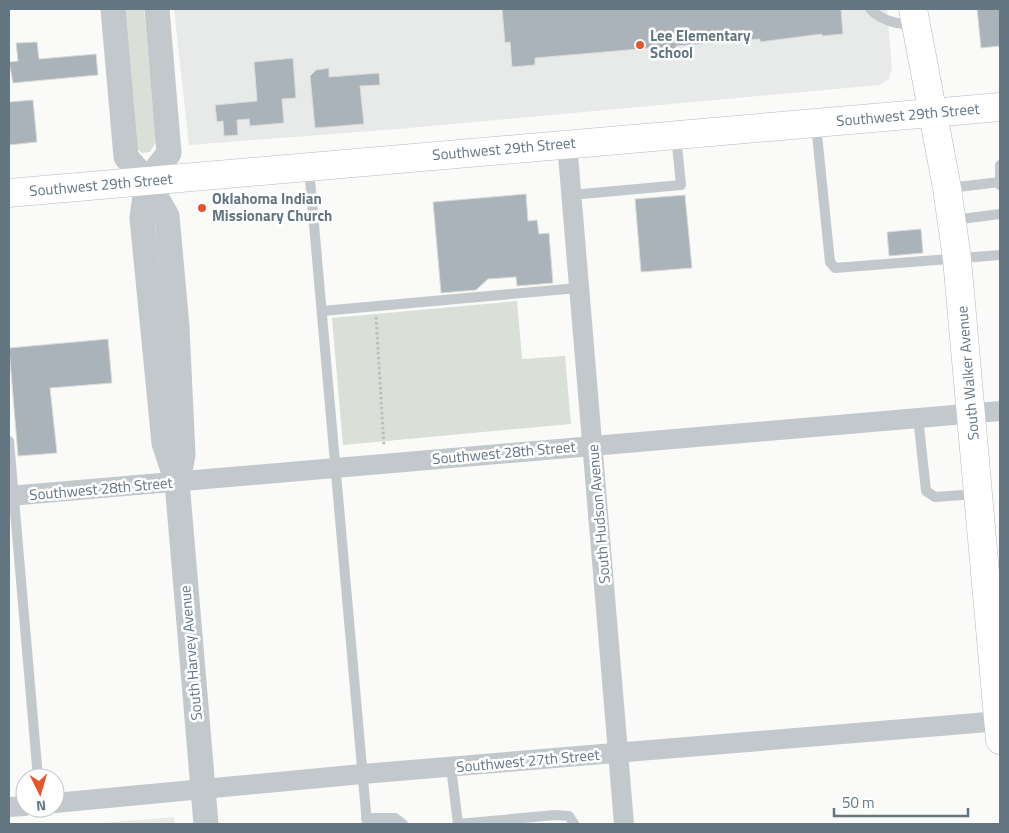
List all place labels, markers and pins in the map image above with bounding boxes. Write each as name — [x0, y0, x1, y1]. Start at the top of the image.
place label: Lee Elementary School — [650, 24, 751, 64]
marker: Lee Elementary School — [634, 39, 646, 51]
place label: Oklahoma Indian Missionary Church — [212, 187, 332, 227]
marker: Oklahoma Indian Missionary Church — [196, 202, 208, 214]

